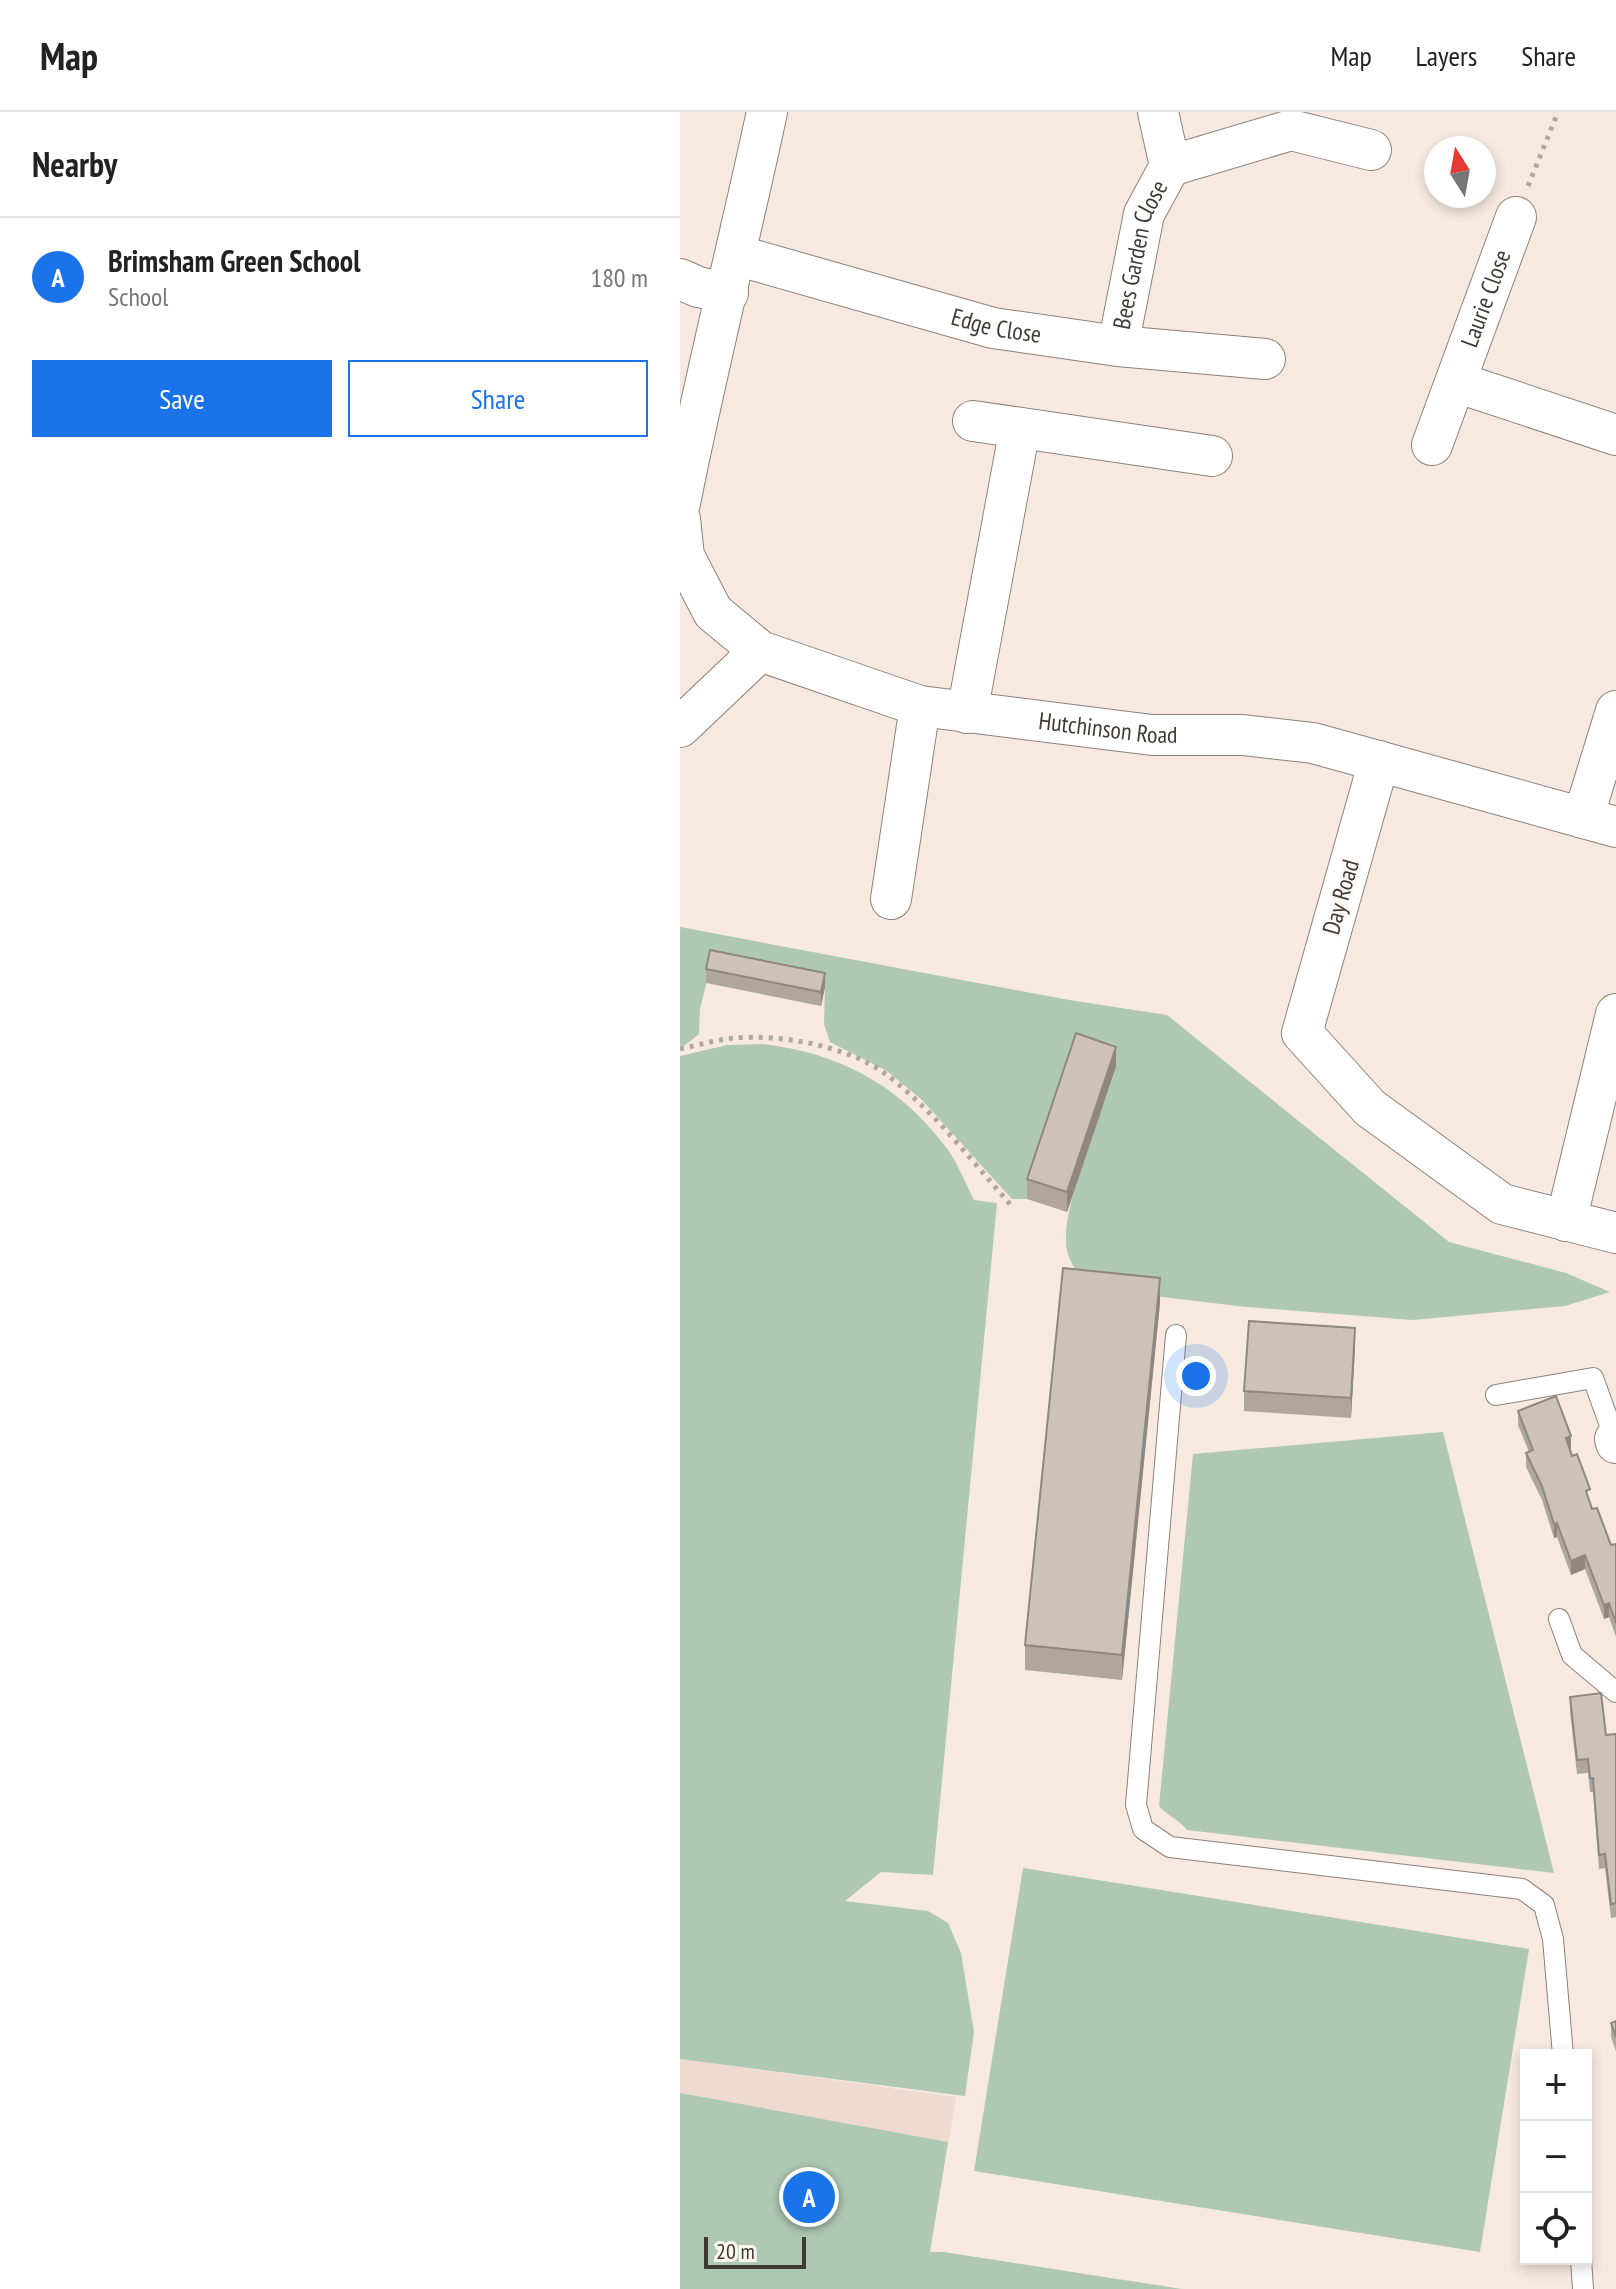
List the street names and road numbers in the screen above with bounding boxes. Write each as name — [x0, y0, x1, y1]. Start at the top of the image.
street label: Bees Garden Close — [1106, 175, 1174, 332]
street label: Laurie Close — [1453, 245, 1518, 351]
street label: Edge Close — [948, 301, 1043, 350]
street label: Hutchinson Road — [1037, 705, 1178, 750]
street label: Day Road — [1315, 856, 1366, 938]

